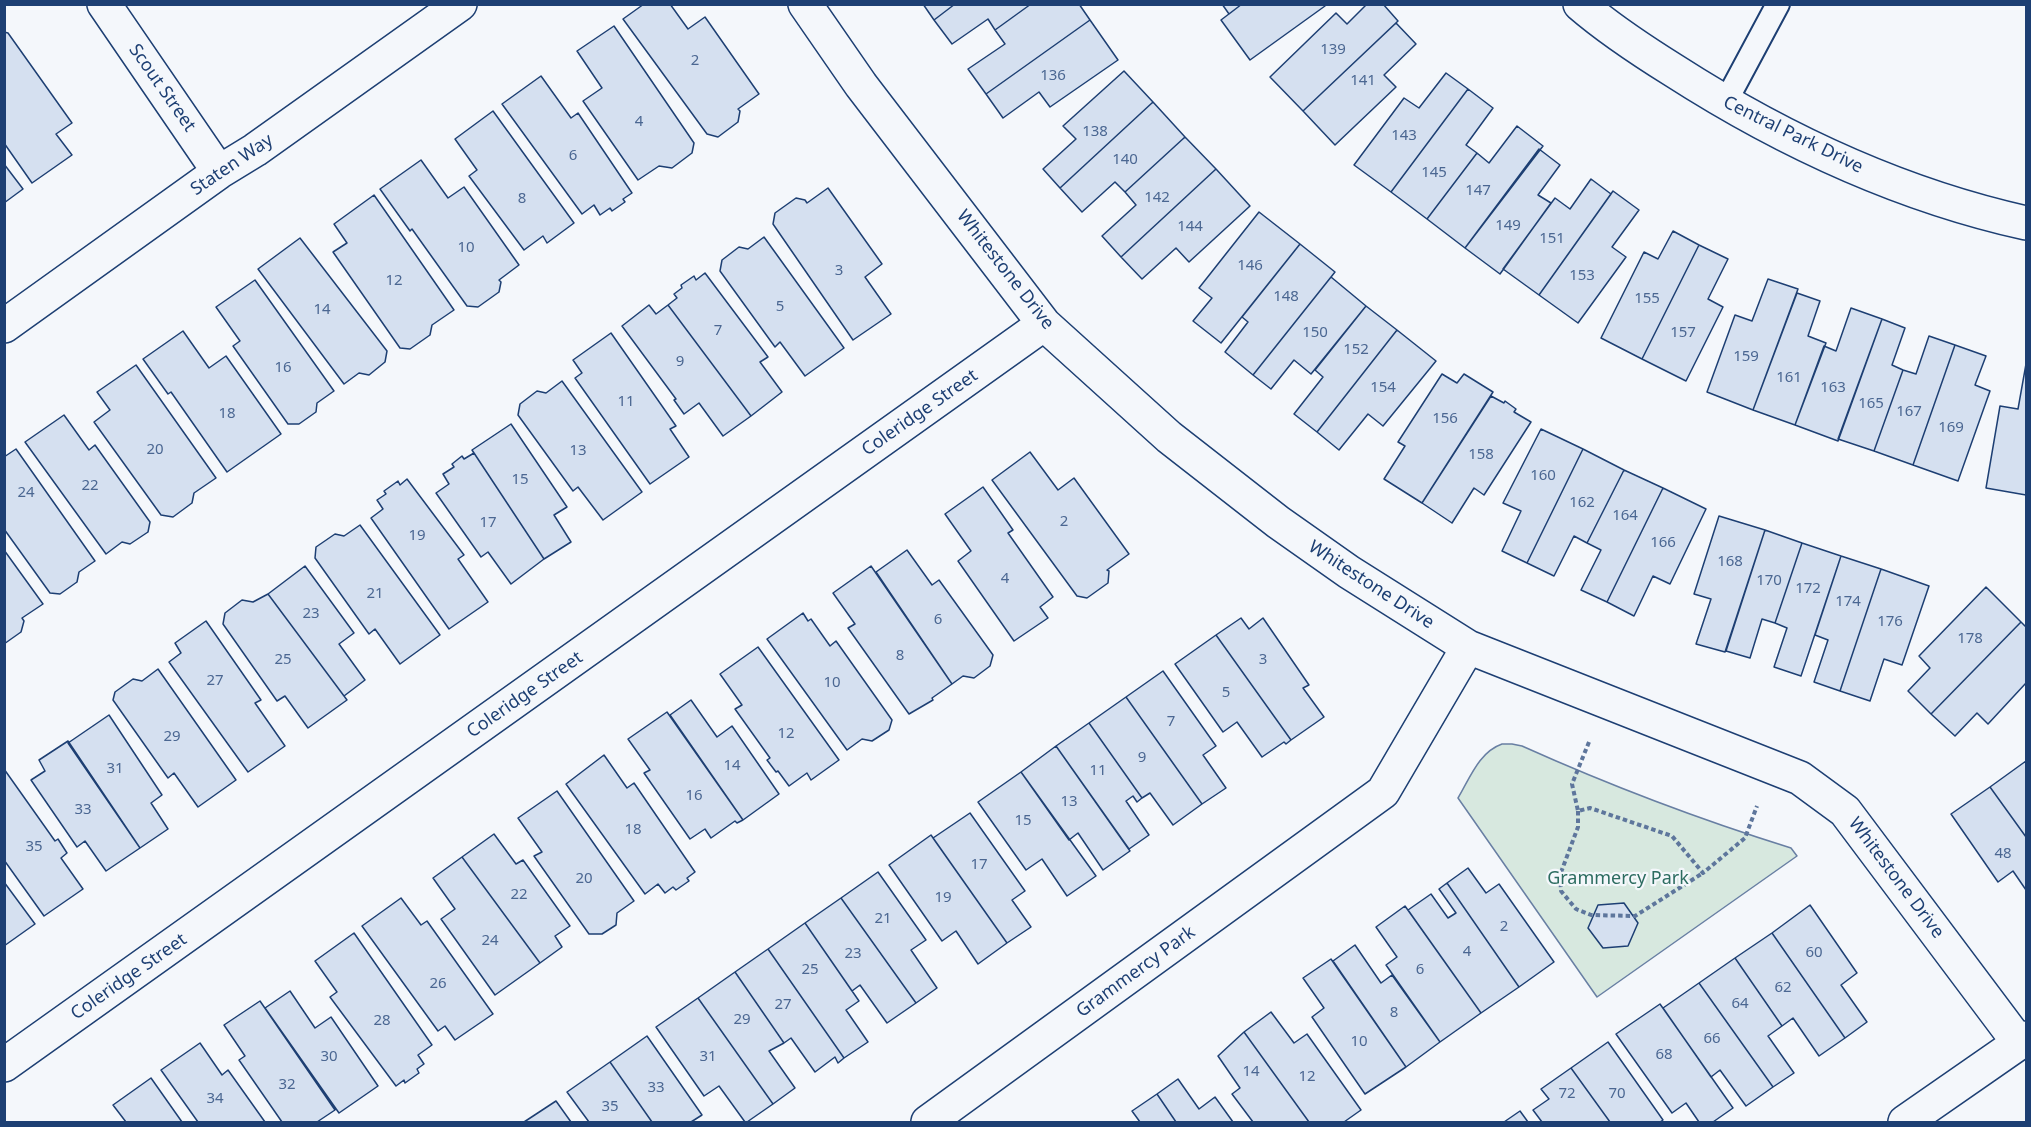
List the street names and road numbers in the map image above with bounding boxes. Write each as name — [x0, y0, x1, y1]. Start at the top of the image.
street label: Scout Street — [124, 40, 200, 136]
street label: Central Park Drive — [1720, 92, 1866, 178]
street label: Staten Way — [187, 130, 277, 200]
street label: Whitestone Drive — [952, 206, 1058, 334]
street label: Coleridge Street — [858, 365, 982, 461]
street label: Whitestone Drive — [1304, 536, 1438, 634]
street label: Coleridge Street — [463, 647, 587, 743]
street label: Whitestone Drive — [1844, 813, 1948, 943]
street label: Grammercy Park — [1072, 922, 1200, 1022]
street label: Coleridge Street — [67, 929, 191, 1025]

